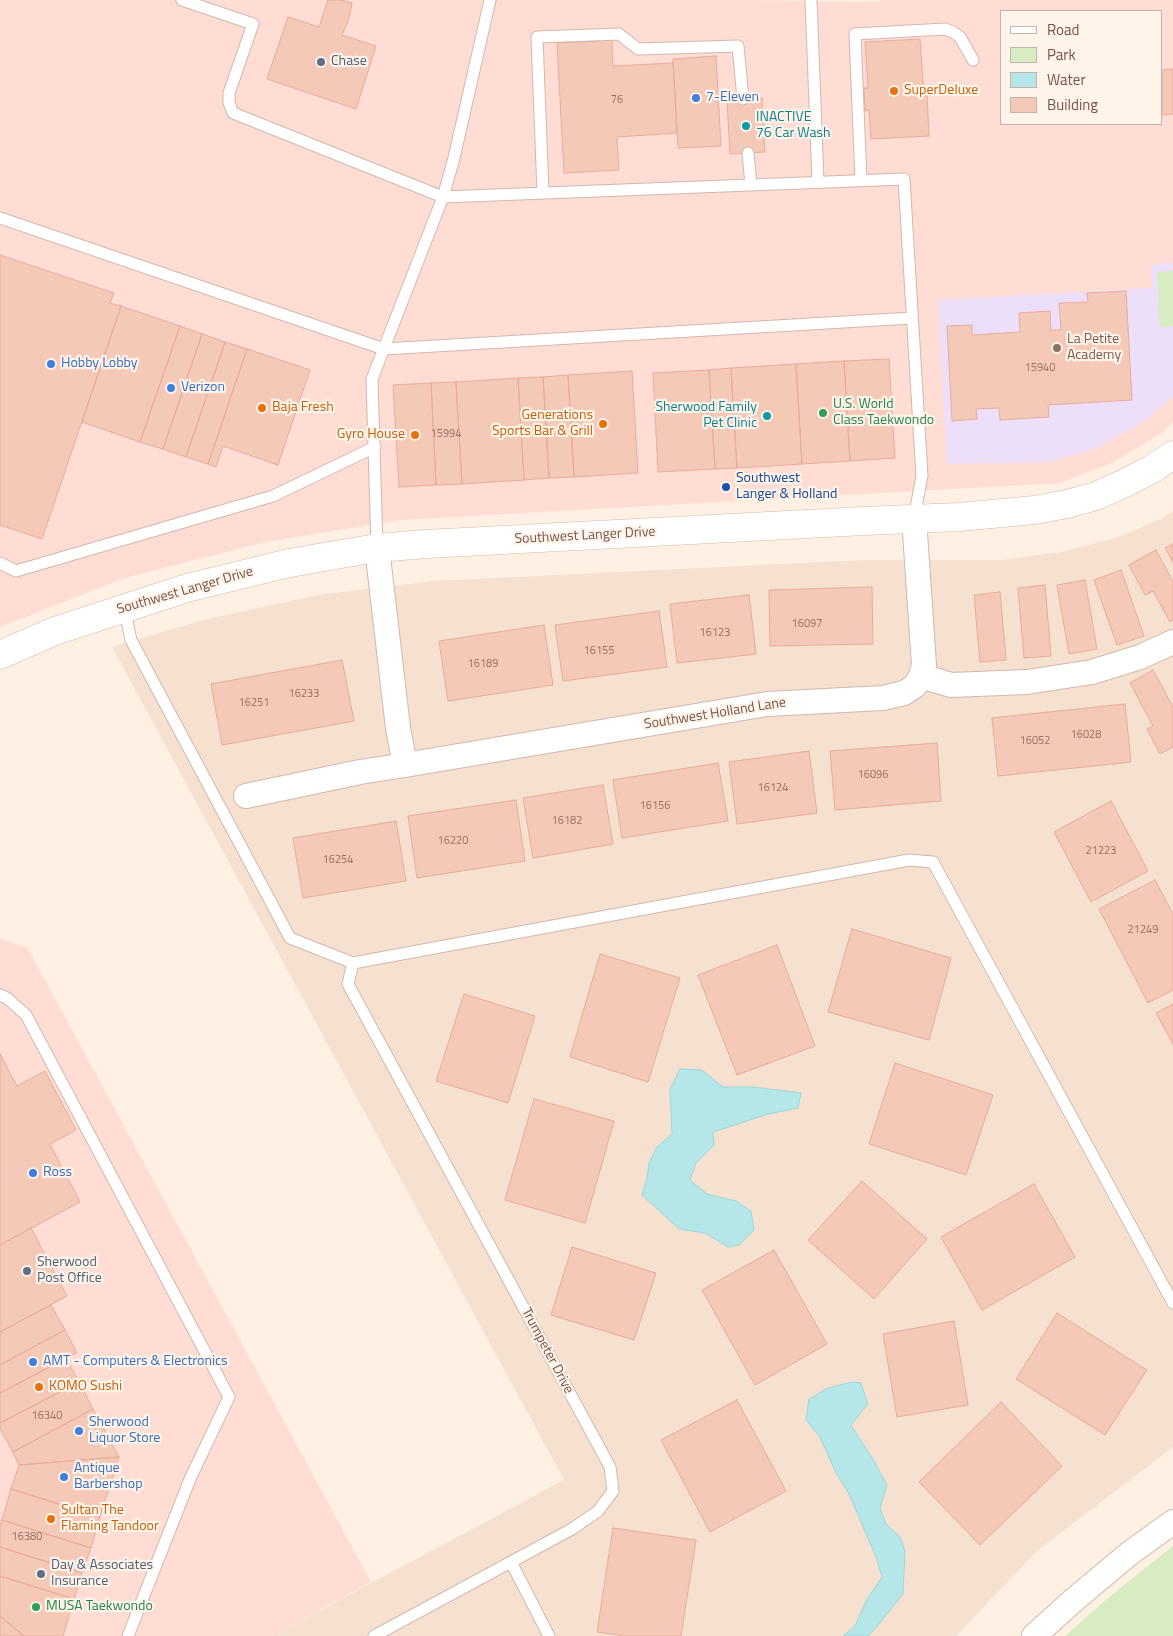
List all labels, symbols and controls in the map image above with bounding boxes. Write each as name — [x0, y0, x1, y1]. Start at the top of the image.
legend — [1000, 10, 1163, 125]
text: Road — [1047, 18, 1079, 41]
text: Park — [1047, 43, 1076, 66]
place label: Chase — [331, 54, 367, 70]
marker: Chase — [315, 56, 327, 68]
text: Water — [1047, 68, 1086, 91]
place label: SuperDeluxe — [904, 83, 978, 99]
marker: SuperDeluxe — [888, 85, 900, 97]
place label: 7-Eleven — [706, 90, 759, 106]
marker: 7-Eleven — [690, 92, 702, 104]
house number: 76 — [611, 93, 623, 107]
text: Building — [1047, 93, 1098, 116]
place label: INACTIVE 76 Car Wash — [756, 110, 831, 142]
marker: INACTIVE 76 Car Wash — [740, 120, 752, 132]
place label: La Petite Academy — [1067, 332, 1121, 364]
marker: La Petite Academy — [1051, 342, 1063, 354]
place label: Hobby Lobby — [61, 356, 138, 372]
marker: Hobby Lobby — [45, 358, 57, 370]
house number: 15940 — [1025, 361, 1055, 375]
place label: Verizon — [181, 380, 225, 396]
marker: Verizon — [165, 382, 177, 394]
place label: U.S. World Class Taekwondo — [833, 397, 934, 430]
place label: Baja Fresh — [272, 400, 334, 416]
place label: Sherwood Family Pet Clinic — [655, 400, 757, 432]
marker: Baja Fresh — [256, 402, 268, 414]
marker: U.S. World Class Taekwondo — [817, 407, 829, 419]
place label: Generations Sports Bar & Grill — [492, 408, 593, 441]
marker: Sherwood Family Pet Clinic — [761, 410, 773, 422]
marker: Generations Sports Bar & Grill — [597, 418, 609, 430]
place label: Gyro House — [337, 427, 405, 443]
house number: 15994 — [431, 427, 461, 441]
marker: Gyro House — [409, 429, 421, 441]
place label: Southwest Langer & Holland — [736, 471, 837, 504]
marker: Southwest Langer & Holland — [720, 481, 732, 493]
street label: Southwest Langer Drive — [514, 524, 656, 548]
street label: Southwest Langer Drive — [115, 563, 255, 619]
house number: 16097 — [792, 617, 822, 631]
house number: 16123 — [700, 626, 730, 640]
house number: 16155 — [584, 644, 614, 658]
house number: 16189 — [468, 657, 498, 671]
house number: 16233 — [289, 687, 319, 701]
street label: Southwest Holland Lane — [643, 694, 787, 734]
house number: 16251 — [239, 696, 269, 710]
house number: 16028 — [1071, 728, 1101, 742]
house number: 16052 — [1020, 734, 1050, 748]
house number: 16096 — [858, 768, 888, 782]
house number: 16124 — [758, 781, 788, 795]
house number: 16156 — [640, 799, 670, 813]
house number: 16182 — [552, 814, 582, 828]
house number: 16220 — [438, 834, 468, 848]
house number: 21223 — [1086, 844, 1116, 858]
house number: 16254 — [323, 853, 353, 867]
house number: 21249 — [1128, 923, 1158, 937]
place label: Ross — [43, 1165, 72, 1181]
marker: Ross — [27, 1167, 39, 1179]
place label: Sherwood Post Office — [37, 1255, 102, 1288]
marker: Sherwood Post Office — [21, 1265, 33, 1277]
street label: Trumpeter Drive — [517, 1305, 577, 1397]
place label: AMT - Computers & Electronics — [43, 1354, 228, 1370]
marker: AMT - Computers & Electronics — [27, 1356, 39, 1368]
place label: KOMO Sushi — [49, 1379, 122, 1395]
marker: KOMO Sushi — [33, 1381, 45, 1393]
house number: 16340 — [32, 1409, 62, 1423]
place label: Sherwood Liquor Store — [89, 1415, 160, 1448]
marker: Sherwood Liquor Store — [73, 1425, 85, 1437]
place label: Antique Barbershop — [74, 1461, 143, 1494]
marker: Antique Barbershop — [58, 1471, 70, 1483]
place label: Sultan The Flaming Tandoor — [61, 1503, 159, 1535]
marker: Sultan The Flaming Tandoor — [45, 1513, 57, 1525]
house number: 16380 — [12, 1530, 42, 1544]
place label: Day & Associates Insurance — [51, 1558, 153, 1590]
marker: Day & Associates Insurance — [35, 1568, 47, 1580]
place label: MUSA Taekwondo — [46, 1599, 153, 1615]
marker: MUSA Taekwondo — [30, 1601, 42, 1613]

